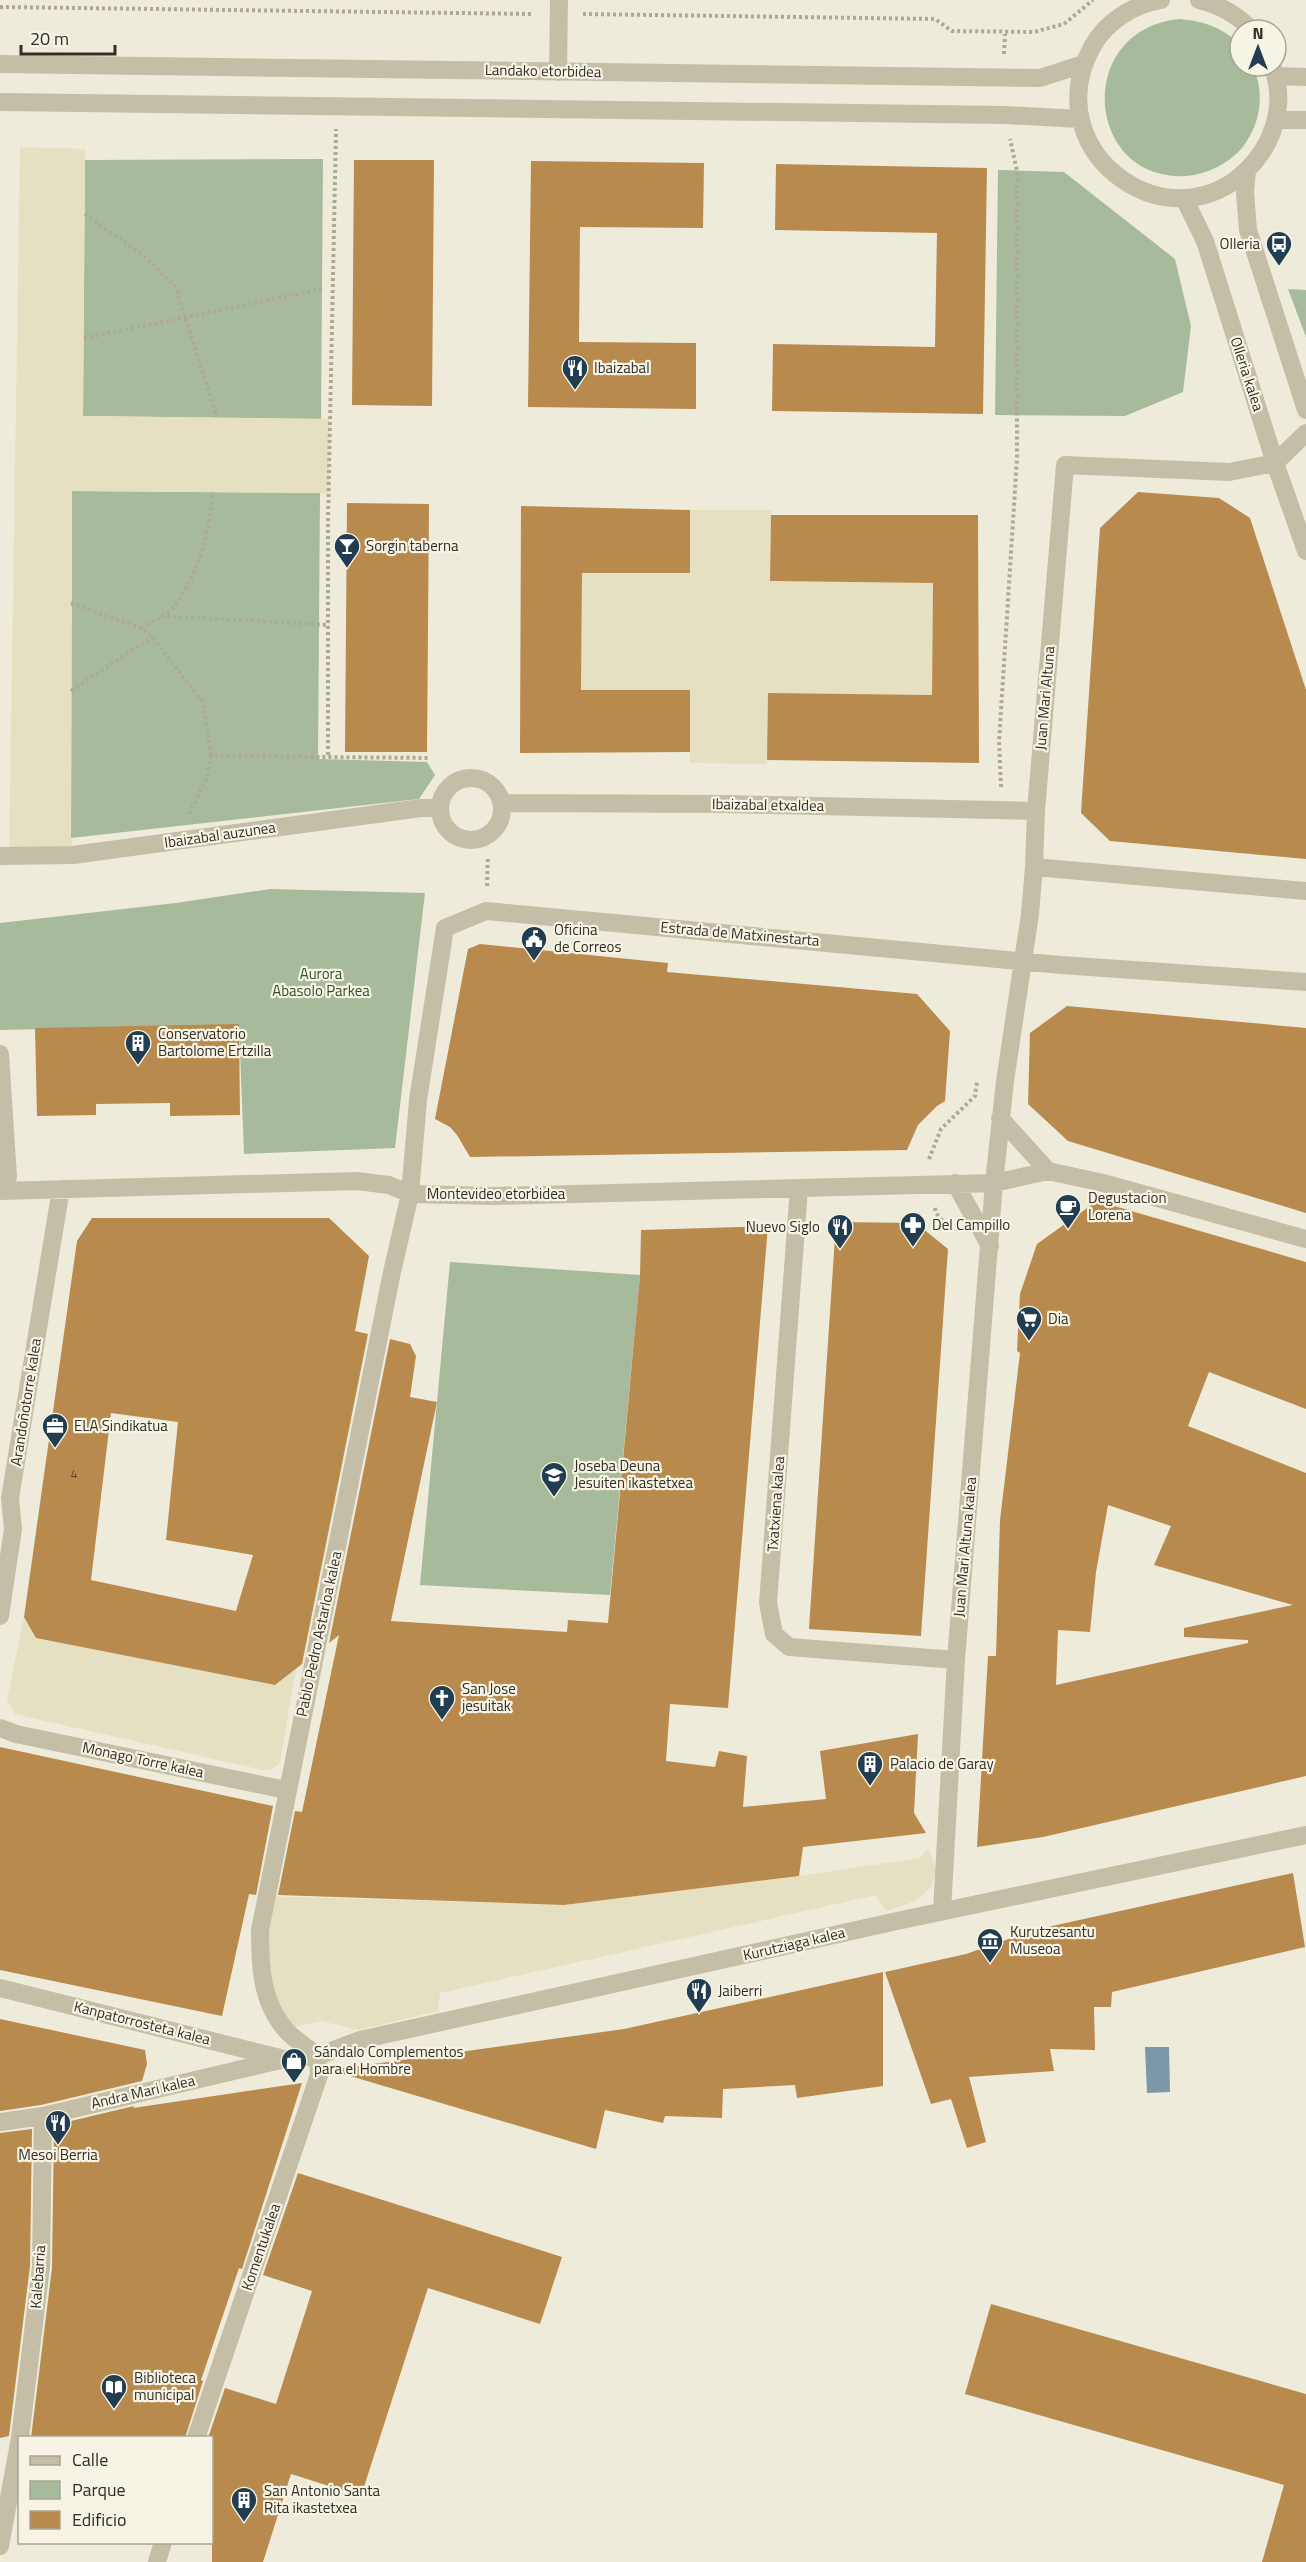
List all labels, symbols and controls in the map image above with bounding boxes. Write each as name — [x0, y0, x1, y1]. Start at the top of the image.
scale bar — [21, 18, 116, 56]
north arrow — [1228, 18, 1288, 78]
text: N — [1252, 21, 1264, 45]
text: 20 m — [30, 25, 69, 52]
street label: Landako etorbidea — [485, 58, 602, 83]
bus stop icon: Olleria — [1264, 229, 1294, 267]
place label: Olleria — [1220, 232, 1260, 255]
street label: Olleria kalea — [1225, 334, 1270, 414]
restaurant icon: Ibaizabal — [560, 353, 590, 391]
place label: Ibaizabal — [594, 356, 650, 379]
bar icon: Sorgin taberna — [332, 531, 362, 569]
place label: Sorgin taberna — [366, 534, 459, 557]
street label: Juan Mari Altuna — [1029, 645, 1061, 751]
street label: Ibaizabal etxaldea — [712, 792, 825, 817]
street label: Ibaizabal auzunea — [163, 815, 278, 854]
street label: Estrada de Matxinestarta — [660, 915, 821, 952]
place label: Oficina de Correos — [554, 918, 621, 958]
public building icon: Oficina de Correos — [519, 924, 549, 962]
park label: Aurora Abasolo Parkea — [272, 962, 370, 1002]
place label: Conservatorio Bartolome Ertzilla — [158, 1022, 272, 1062]
building icon: Conservatorio Bartolome Ertzilla — [123, 1028, 153, 1066]
street label: Montevideo etorbidea — [427, 1182, 566, 1205]
place label: Degustacion Lorena — [1088, 1186, 1166, 1226]
cafe icon: Degustacion Lorena — [1053, 1192, 1083, 1230]
pharmacy icon: Del Campillo — [898, 1210, 928, 1248]
restaurant icon: Nuevo Siglo — [825, 1212, 855, 1250]
place label: Del Campillo — [932, 1213, 1010, 1236]
place label: Nuevo Siglo — [746, 1215, 820, 1238]
supermarket icon: Dia — [1014, 1304, 1044, 1342]
place label: Dia — [1048, 1307, 1069, 1330]
street label: Arandoñotorre kalea — [4, 1336, 47, 1467]
office icon: ELA Sindikatua — [40, 1411, 70, 1449]
place label: ELA Sindikatua — [74, 1414, 168, 1437]
place label: Joseba Deuna Jesuiten ikastetxea — [574, 1454, 693, 1494]
street label: Txatxiena kalea — [761, 1455, 790, 1553]
school or university icon: Joseba Deuna Jesuiten ikastetxea — [539, 1460, 569, 1498]
house number: 4 — [71, 1464, 78, 1483]
street label: Juan Mari Altuna kalea — [947, 1475, 982, 1618]
street label: Pablo Pedro Astarloa kalea — [290, 1548, 347, 1719]
place label: San Jose jesuitak — [461, 1677, 516, 1717]
church icon: San Jose jesuitak — [427, 1683, 457, 1721]
street label: Monago Torre kalea — [80, 1735, 206, 1784]
building icon: Palacio de Garay — [855, 1749, 885, 1787]
place label: Palacio de Garay — [890, 1752, 994, 1775]
street label: Kurutziaga kalea — [741, 1920, 848, 1966]
place label: Kurutzesantu Museoa — [1010, 1920, 1095, 1960]
museum icon: Kurutzesantu Museoa — [975, 1926, 1005, 1964]
restaurant icon: Jaiberri — [684, 1976, 714, 2014]
place label: Jaiberri — [718, 1979, 762, 2002]
street label: Kanpatorrosteta kalea — [71, 1994, 213, 2051]
place label: Sándalo Complementos para el Hombre — [314, 2040, 464, 2080]
shop icon: Sándalo Complementos para el Hombre — [279, 2046, 309, 2084]
street label: Andra Mari kalea — [89, 2068, 198, 2115]
restaurant icon: Mesoi Berria — [43, 2108, 73, 2146]
place label: Mesoi Berria — [18, 2143, 98, 2166]
street label: Komentukalea — [235, 2200, 286, 2294]
street label: Kalebarria — [24, 2244, 51, 2310]
place label: Biblioteca municipal — [134, 2366, 196, 2406]
library icon: Biblioteca municipal — [99, 2372, 129, 2410]
legend — [18, 2436, 213, 2544]
text: Calle — [72, 2446, 108, 2473]
text: Parque — [72, 2476, 126, 2503]
place label: San Antonio Santa Rita ikastetxea — [264, 2479, 381, 2519]
building icon: San Antonio Santa Rita ikastetxea — [229, 2485, 259, 2523]
text: Edificio — [72, 2506, 126, 2533]

